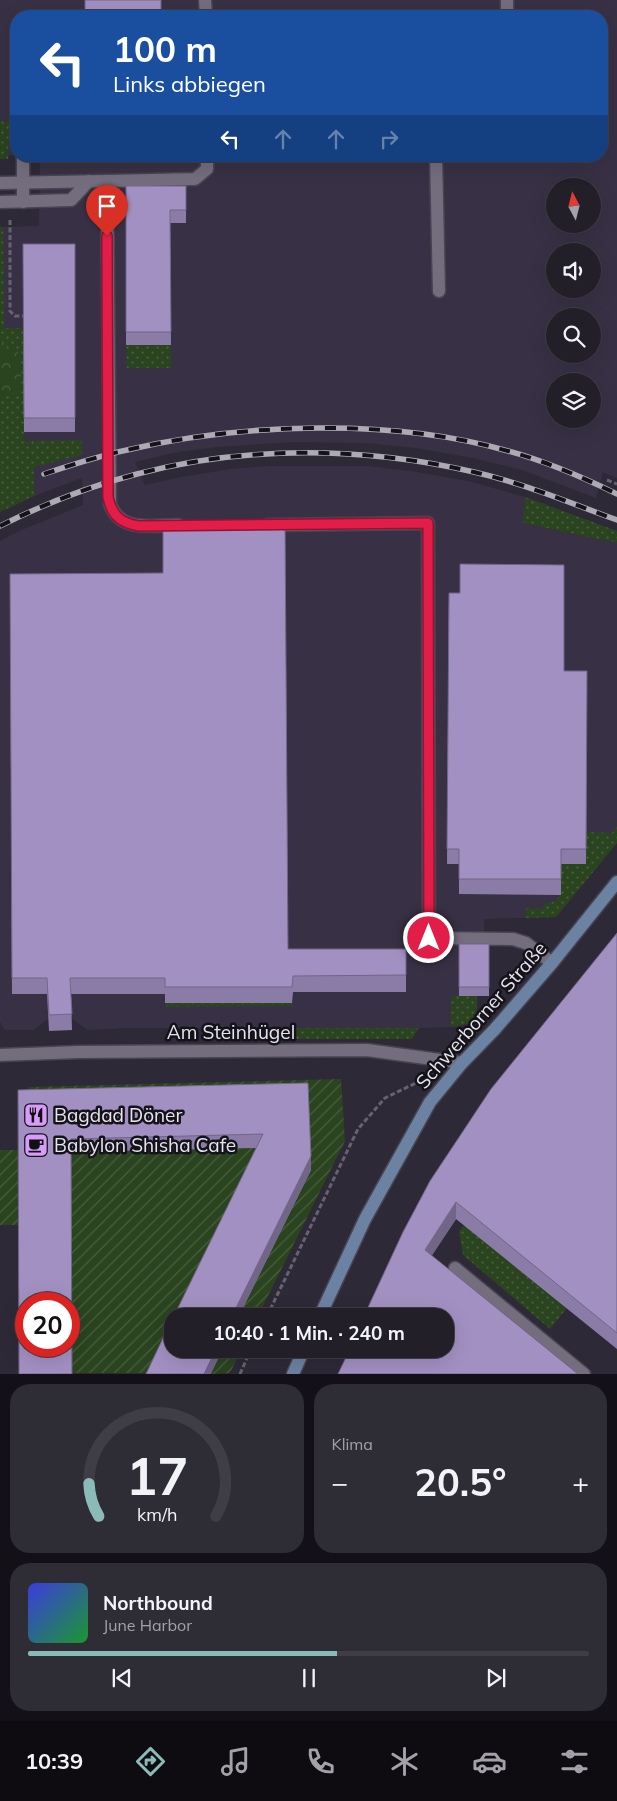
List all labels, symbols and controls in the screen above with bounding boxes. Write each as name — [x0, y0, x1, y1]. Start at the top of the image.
text: 100 m — [113, 27, 217, 71]
icon: left — [30, 30, 95, 95]
text: Links abbiegen — [113, 70, 266, 98]
icon: left — [216, 125, 244, 153]
icon: ahead — [269, 125, 297, 153]
icon: ahead — [322, 125, 350, 153]
icon: right — [375, 125, 403, 153]
north arrow — [546, 178, 601, 232]
map controls — [546, 178, 601, 428]
pin — [86, 185, 128, 236]
icon: arrive — [93, 192, 121, 220]
button: sound — [546, 243, 601, 298]
button: search — [546, 308, 601, 363]
button: layers — [546, 373, 601, 428]
position arrow — [402, 911, 454, 963]
street label: Schwerborner Straße — [410, 936, 552, 1094]
street label: Am Steinhügel — [167, 1020, 295, 1044]
restaurant icon: Bagdad Döner — [23, 1102, 49, 1128]
place label: Bagdad Döner — [54, 1103, 182, 1127]
cafe icon: Babylon Shisha Cafe — [23, 1132, 49, 1158]
place label: Babylon Shisha Cafe — [54, 1133, 236, 1157]
speed limit sign: 20 — [15, 1292, 80, 1357]
text: 10:40 · 1 Min. · 240 m — [213, 1321, 405, 1345]
text: Klima — [332, 1434, 373, 1454]
text: 17 — [126, 1443, 188, 1508]
text: 20.5° — [414, 1458, 506, 1506]
text: − — [332, 1465, 348, 1500]
text: + — [572, 1465, 589, 1500]
text: km/h — [137, 1503, 177, 1525]
text: Northbound — [103, 1591, 213, 1615]
text: June Harbor — [103, 1615, 192, 1635]
icon: previous — [108, 1664, 136, 1692]
icon: pause — [295, 1664, 323, 1692]
icon: next — [482, 1664, 510, 1692]
icon: directions — [133, 1744, 168, 1779]
icon: music — [218, 1744, 253, 1779]
icon: phone — [303, 1744, 338, 1779]
icon: climate — [387, 1744, 422, 1779]
icon: car — [472, 1744, 507, 1779]
icon: filters — [557, 1744, 592, 1779]
text: 10:39 — [25, 1747, 83, 1775]

